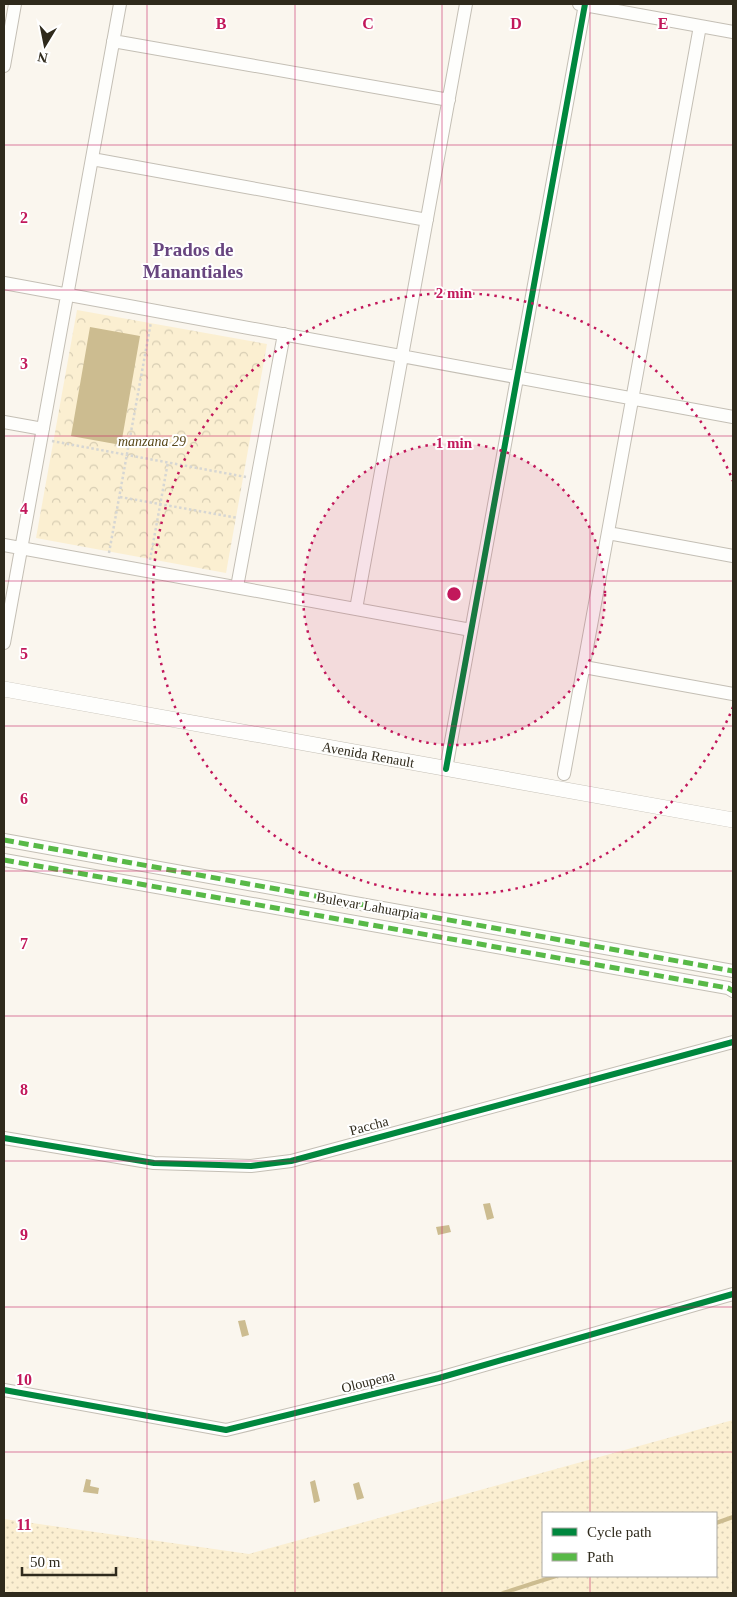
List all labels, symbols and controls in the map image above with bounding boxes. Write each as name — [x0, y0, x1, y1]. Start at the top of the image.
text: B — [216, 15, 227, 32]
text: C — [362, 15, 374, 32]
text: D — [510, 15, 522, 32]
text: E — [658, 15, 668, 32]
north arrow — [20, 20, 70, 70]
text: N — [37, 49, 49, 66]
text: 2 — [20, 209, 28, 226]
district label: Prados de Manantiales — [143, 239, 243, 282]
text: 2 min — [436, 285, 473, 301]
text: 3 — [20, 355, 28, 372]
park label: manzana 29 — [118, 434, 186, 449]
text: 1 min — [436, 435, 473, 451]
text: 4 — [20, 500, 28, 517]
centre of rings — [445, 585, 463, 603]
text: 5 — [20, 645, 28, 662]
street label: Avenida Renault — [321, 739, 416, 770]
text: 6 — [20, 790, 28, 807]
street label: Bulevar Lahuarpia — [315, 890, 422, 923]
text: 7 — [20, 935, 28, 952]
text: 8 — [20, 1081, 28, 1098]
street label: Paccha — [348, 1113, 391, 1138]
text: 9 — [20, 1226, 28, 1243]
street label: Oloupena — [340, 1368, 397, 1396]
text: 10 — [16, 1371, 32, 1388]
legend — [542, 1512, 717, 1577]
text: 11 — [16, 1516, 32, 1533]
text: Cycle path — [587, 1524, 652, 1540]
scale bar — [22, 1544, 116, 1576]
text: Path — [587, 1549, 614, 1565]
text: 50 m — [30, 1554, 61, 1570]

